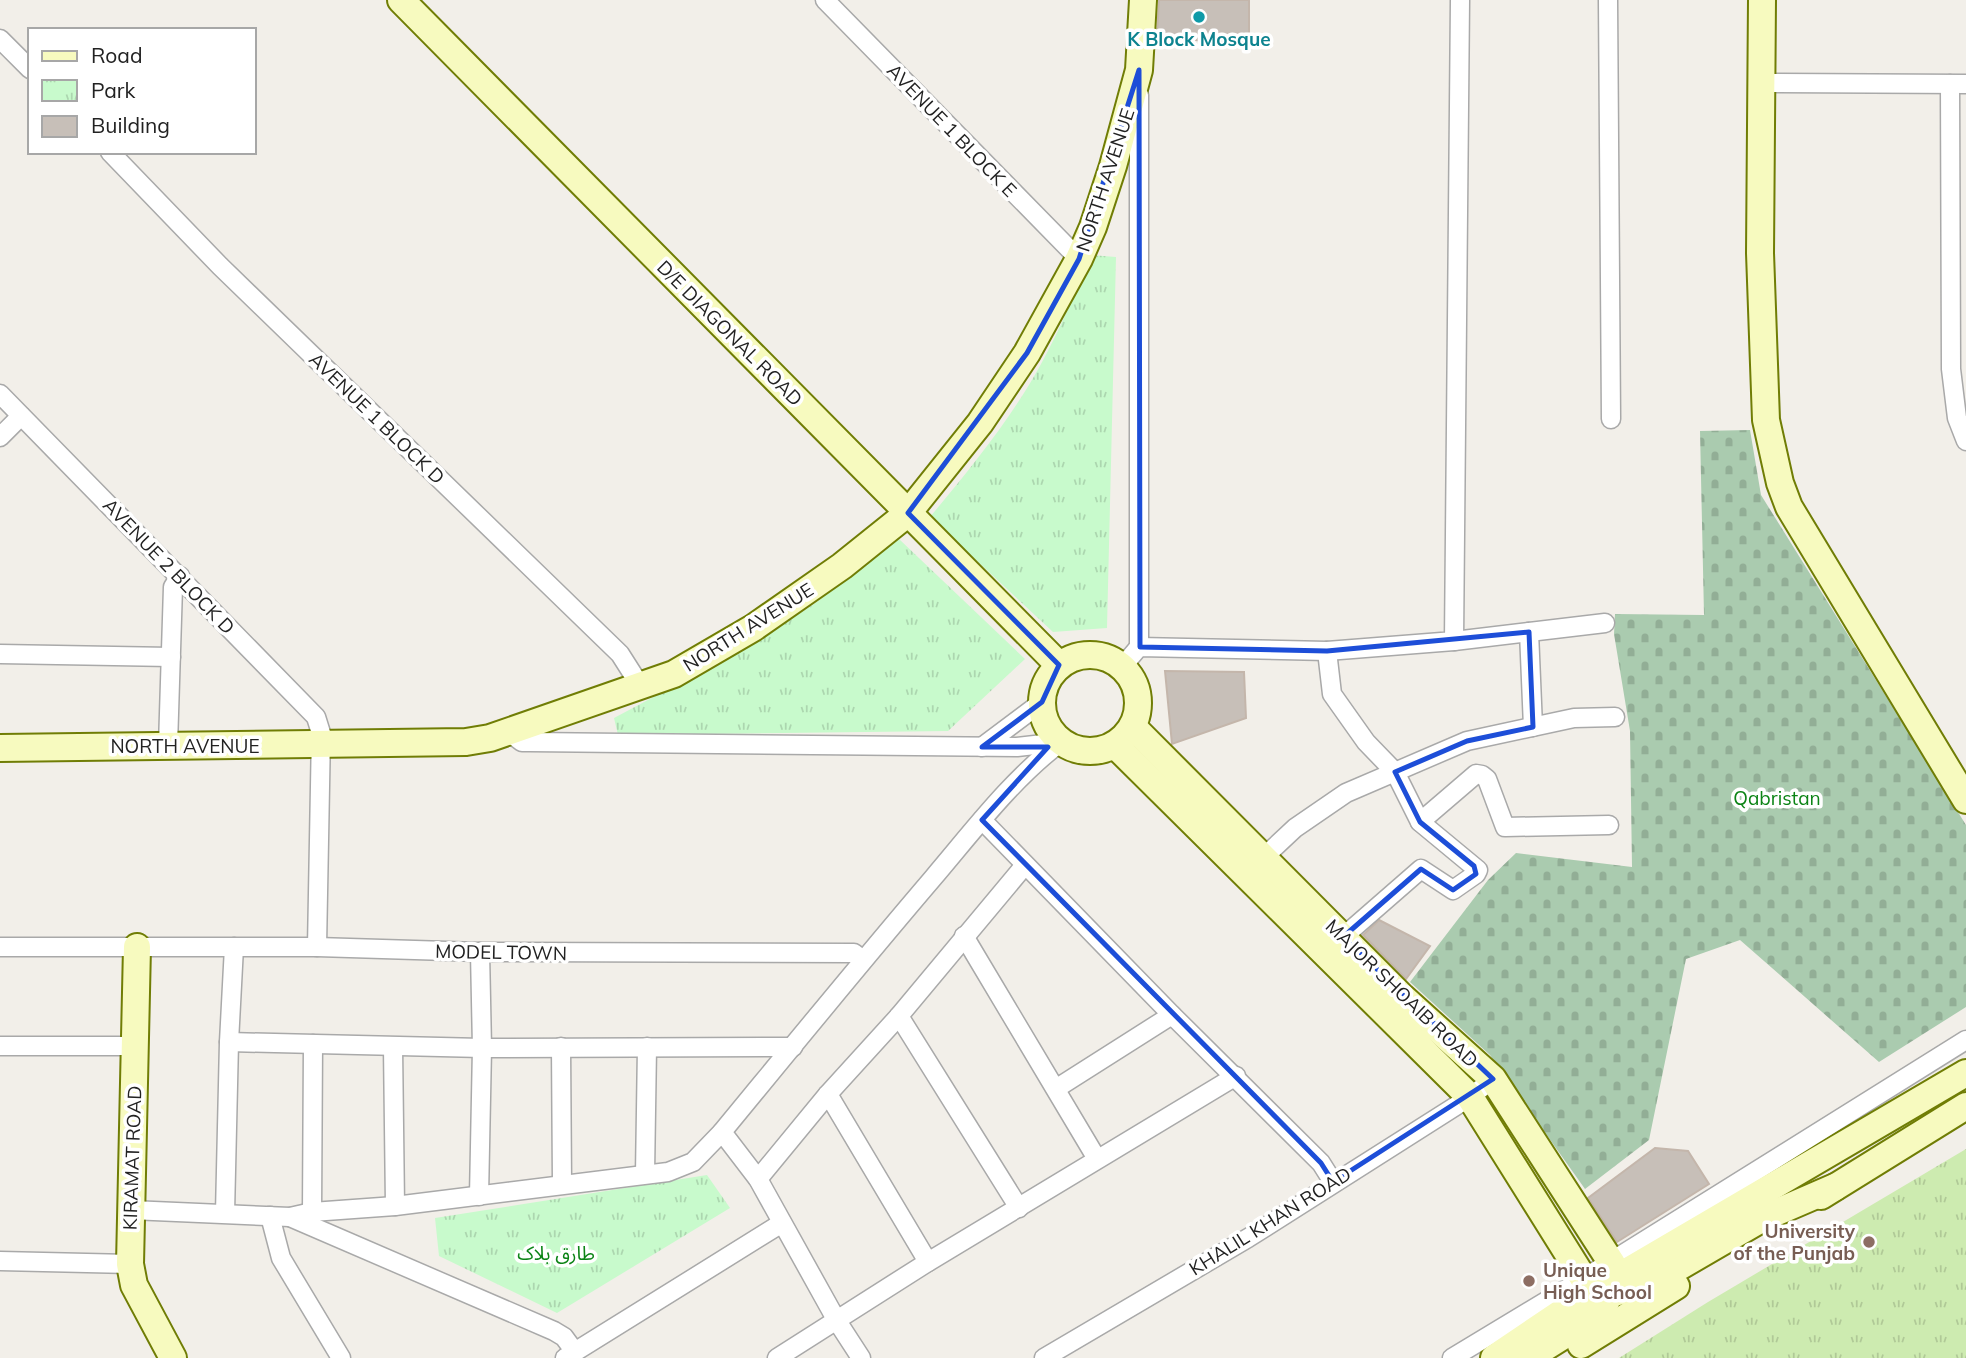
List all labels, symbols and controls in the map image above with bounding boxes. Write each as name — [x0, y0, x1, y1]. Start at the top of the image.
marker: K Block Mosque — [1191, 9, 1207, 25]
place label: K Block Mosque — [1127, 27, 1271, 51]
legend — [28, 28, 256, 154]
text: Road — [91, 42, 142, 68]
street label: AVENUE 1 BLOCK E — [882, 58, 1022, 202]
text: Park — [91, 77, 135, 103]
street label: NORTH AVENUE — [1071, 105, 1139, 255]
text: Building — [91, 112, 170, 138]
street label: D/E DIAGONAL ROAD — [652, 255, 808, 411]
street label: AVENUE 1 BLOCK D — [304, 347, 450, 489]
street label: AVENUE 2 BLOCK D — [98, 493, 240, 639]
street label: NORTH AVENUE — [678, 577, 818, 677]
street label: NORTH AVENUE — [110, 734, 260, 758]
park label: Qabristan — [1733, 786, 1821, 810]
street label: MAJOR SHOAIB ROAD — [1321, 914, 1483, 1072]
street label: MODEL TOWN — [435, 939, 567, 965]
street label: KIRAMAT ROAD — [117, 1085, 147, 1231]
street label: KHALIL KHAN ROAD — [1185, 1161, 1355, 1281]
place label: University of the Punjab — [1734, 1219, 1856, 1265]
marker: University of the Punjab — [1861, 1234, 1877, 1250]
park label: طارق بلاک — [517, 1241, 595, 1265]
place label: Unique High School — [1543, 1258, 1652, 1304]
marker: Unique High School — [1521, 1273, 1537, 1289]

